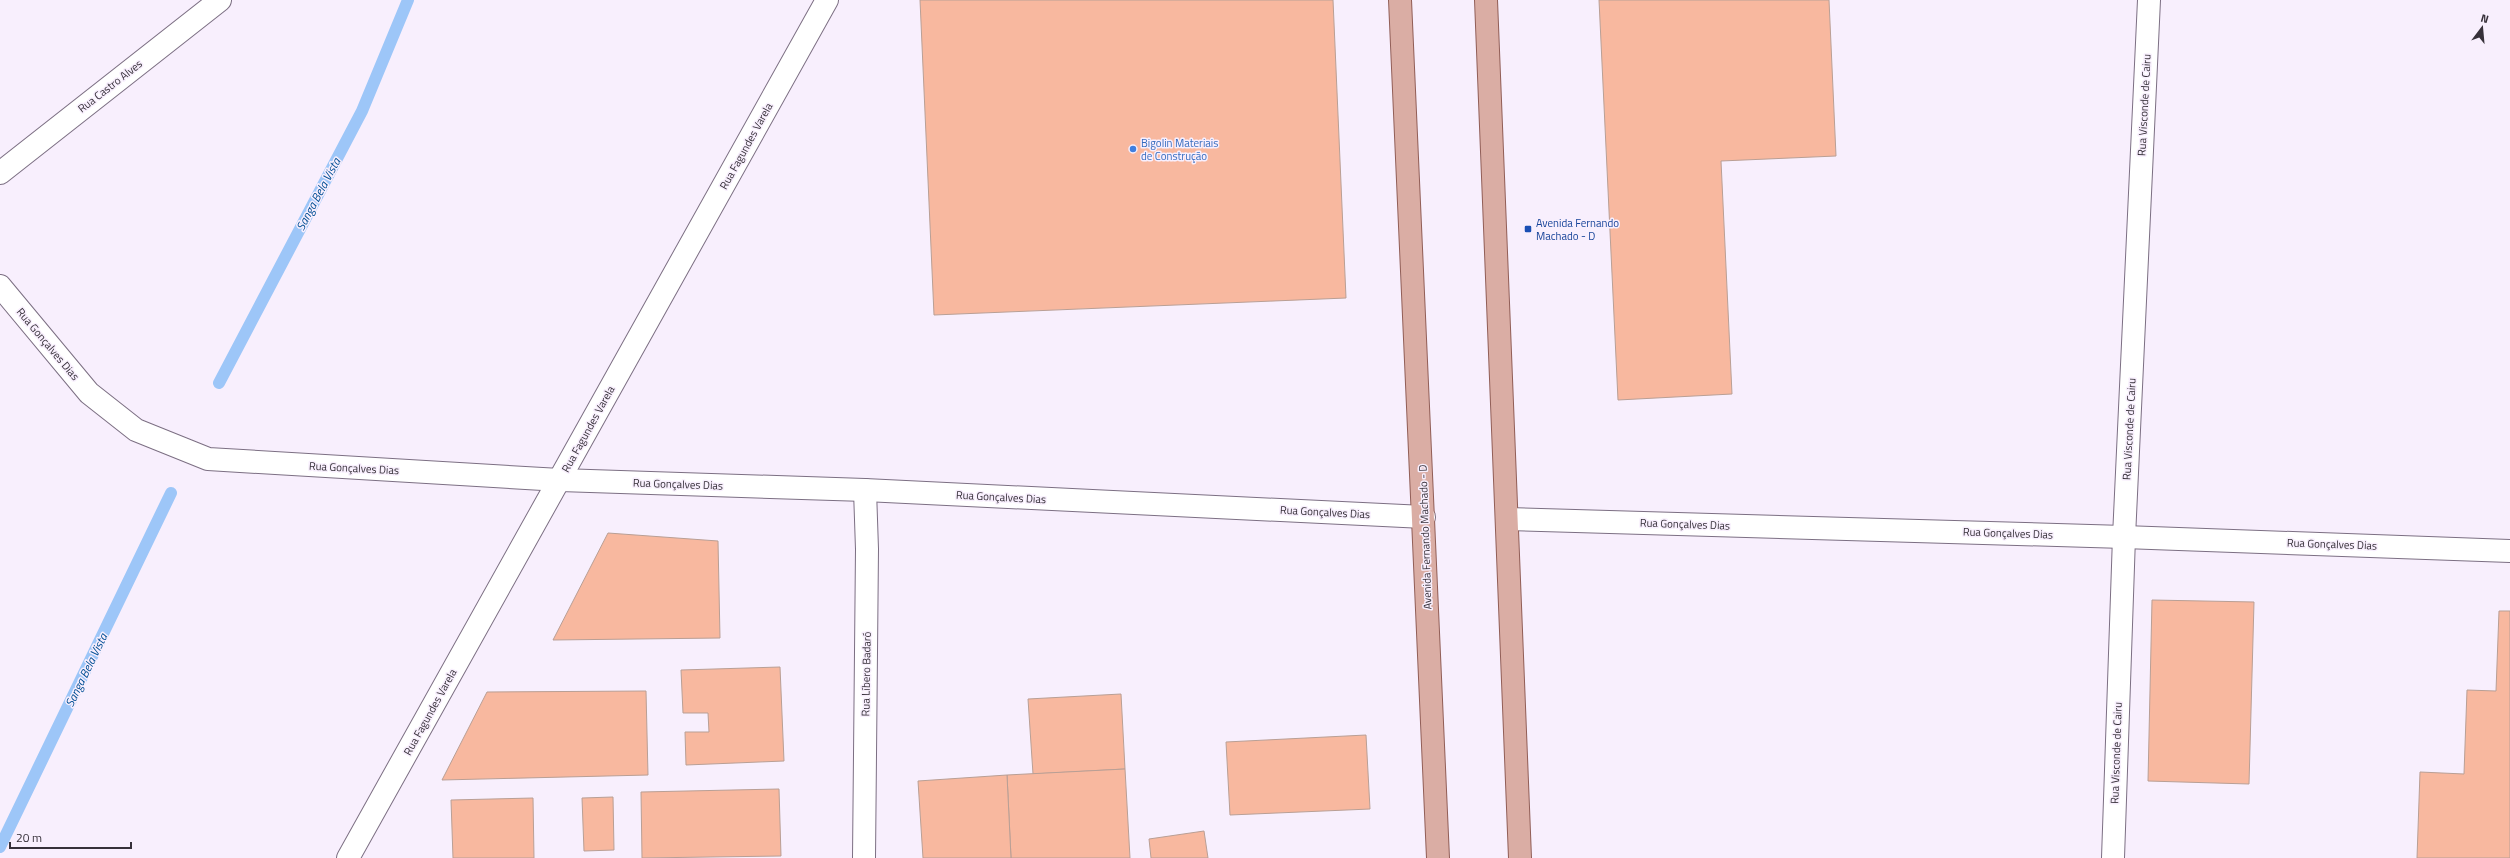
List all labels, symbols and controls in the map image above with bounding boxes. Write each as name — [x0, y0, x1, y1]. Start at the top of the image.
north arrow — [2462, 8, 2502, 48]
text: N — [2479, 10, 2491, 27]
street label: Rua Visconde de Cairu — [2133, 53, 2155, 156]
street label: Rua Castro Alves — [74, 56, 146, 116]
street label: Rua Fagundes Varela — [716, 99, 777, 192]
place label: Bigolin Materiais de Construção — [1141, 135, 1218, 164]
marker: Bigolin Materiais de Construção — [1128, 144, 1138, 154]
water label: Sanga Bela Vista — [291, 153, 346, 234]
place label: Avenida Fernando Machado - D — [1536, 215, 1619, 244]
marker: Avenida Fernando Machado - D — [1523, 224, 1533, 234]
street label: Rua Gonçalves Dias — [13, 304, 83, 384]
street label: Rua Visconde de Cairu — [2118, 377, 2140, 480]
street label: Rua Fagundes Varela — [558, 382, 619, 475]
street label: Rua Gonçalves Dias — [309, 458, 399, 478]
street label: Avenida Fernando Machado - D — [1414, 464, 1436, 610]
street label: Rua Gonçalves Dias — [633, 474, 723, 494]
street label: Rua Gonçalves Dias — [956, 487, 1046, 507]
street label: Rua Gonçalves Dias — [1280, 502, 1370, 522]
street label: Rua Gonçalves Dias — [1640, 514, 1730, 534]
street label: Rua Gonçalves Dias — [1963, 523, 2053, 543]
street label: Rua Gonçalves Dias — [2287, 534, 2377, 554]
water label: Sanga Bela Vista — [60, 629, 112, 710]
street label: Rua Líbero Badaró — [857, 631, 875, 716]
street label: Rua Fagundes Varela — [400, 665, 461, 758]
street label: Rua Visconde de Cairu — [2106, 702, 2126, 804]
scale bar — [10, 824, 131, 850]
text: 20 m — [16, 828, 42, 847]

